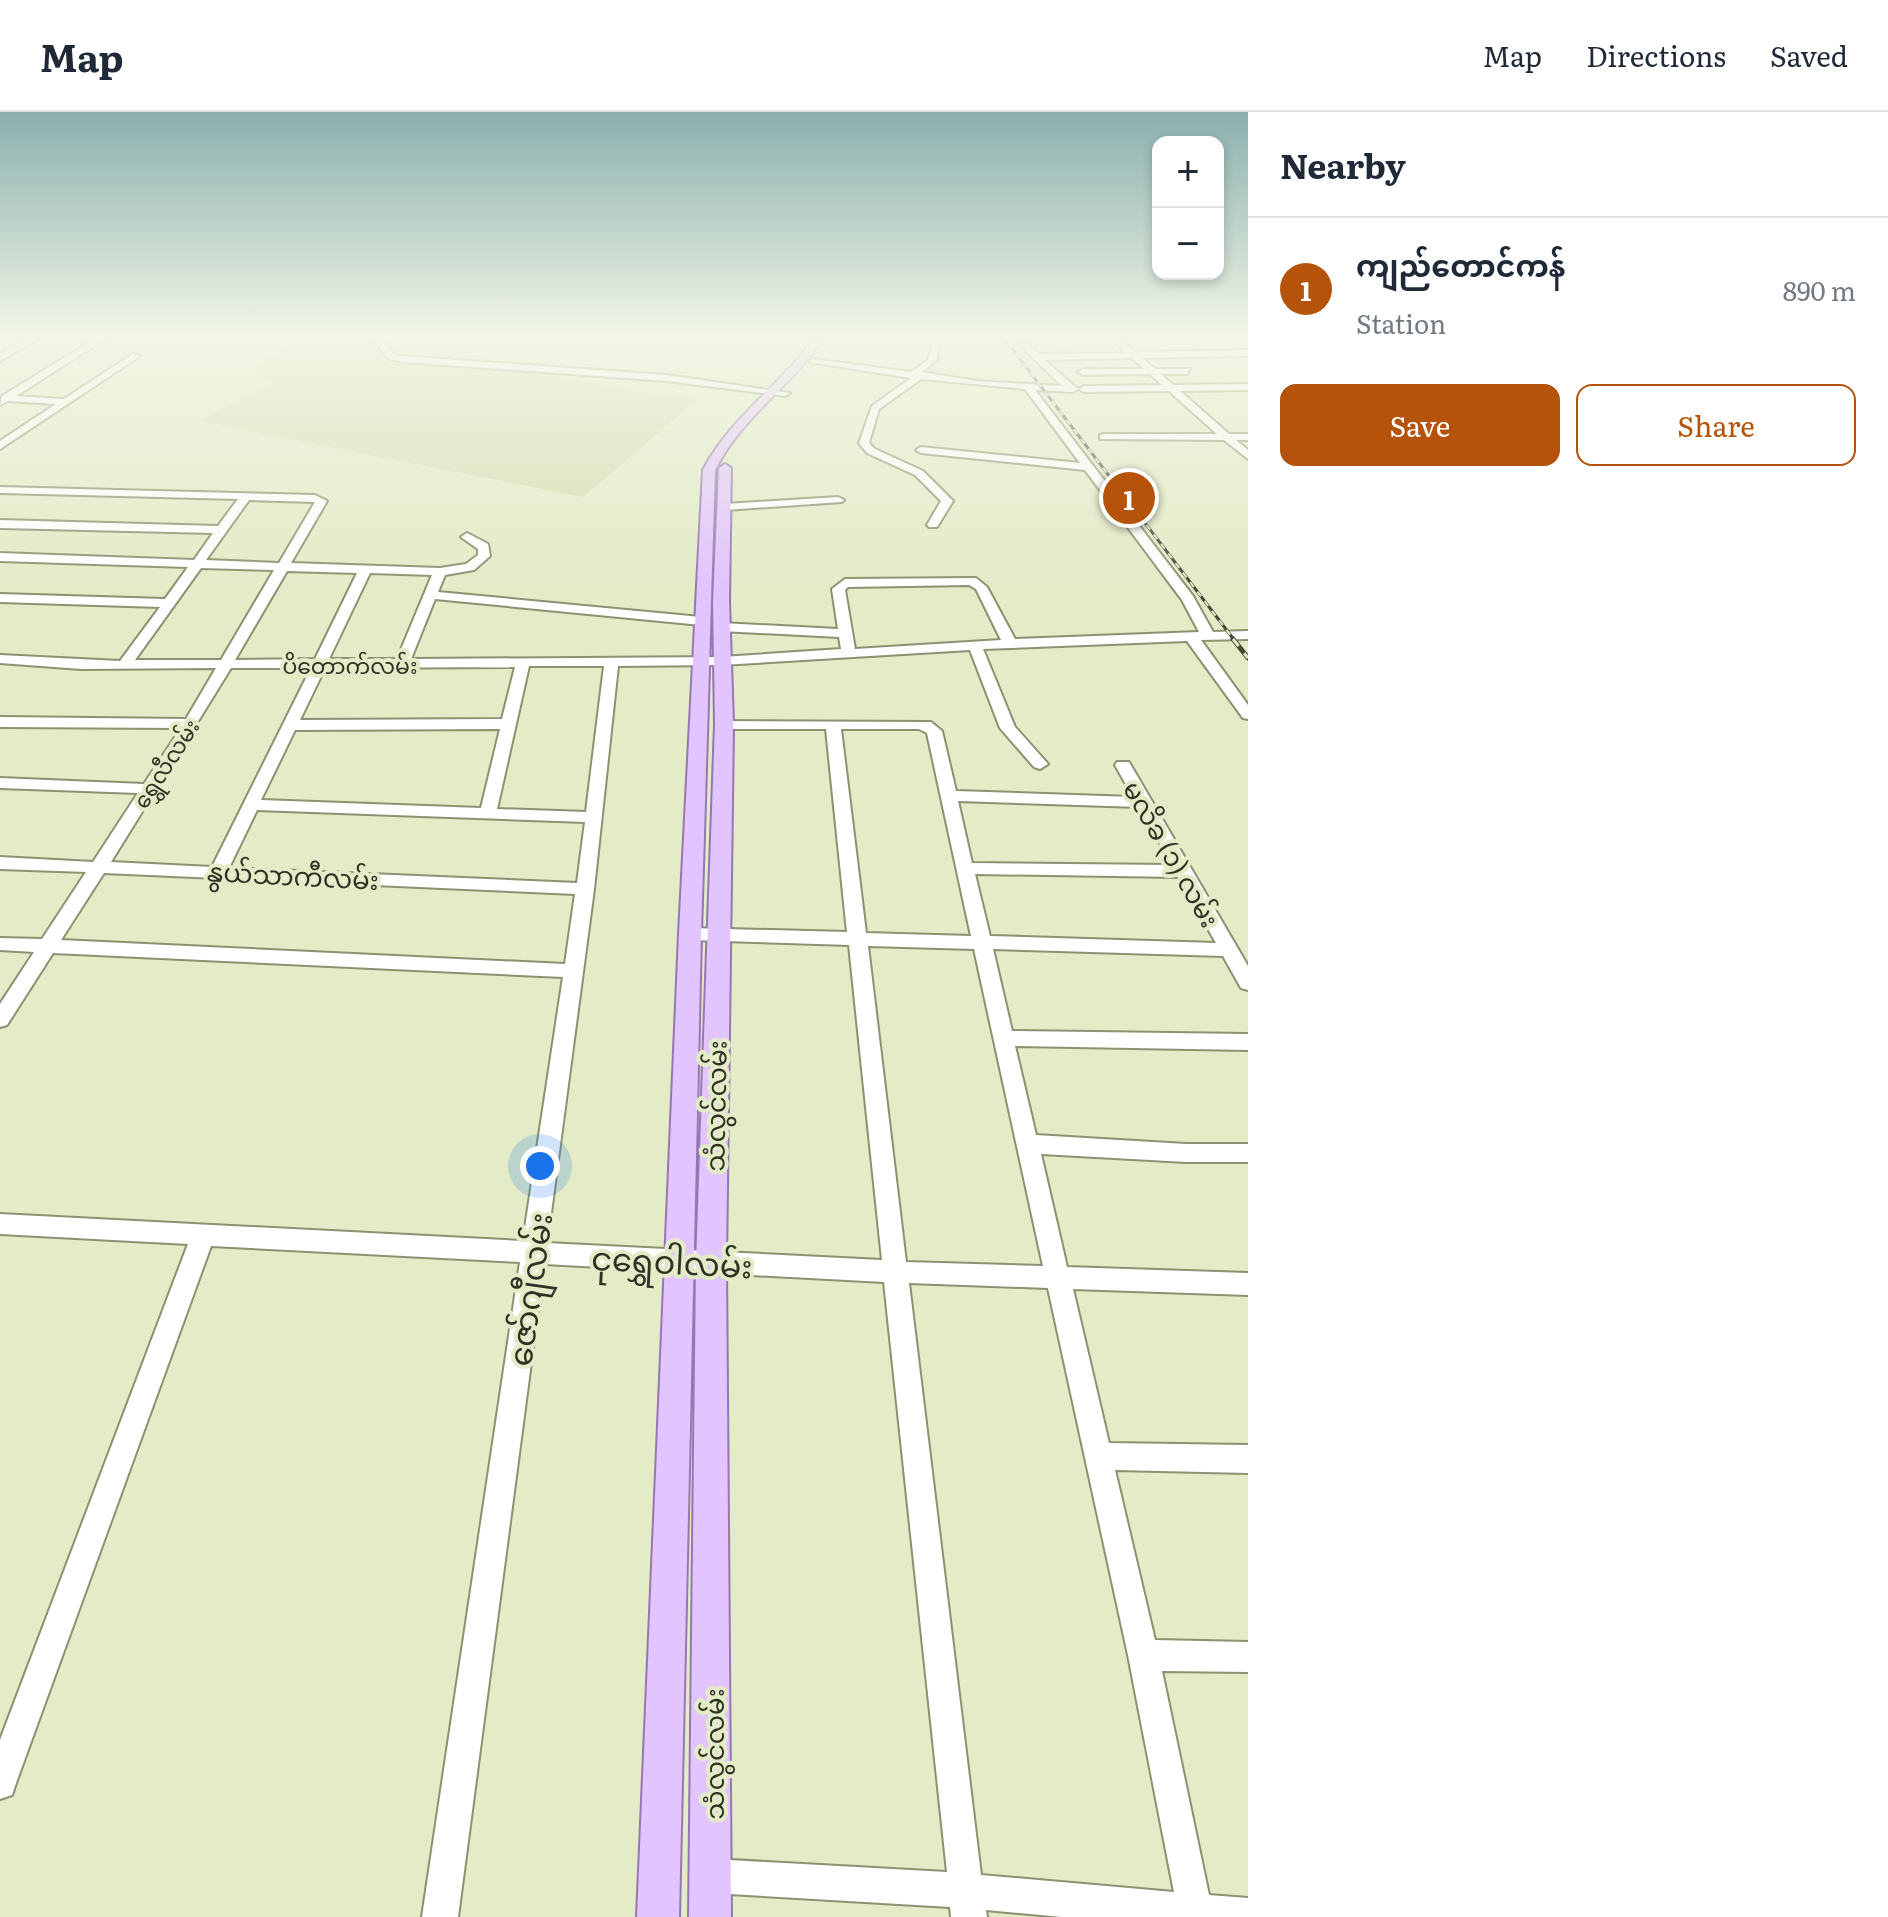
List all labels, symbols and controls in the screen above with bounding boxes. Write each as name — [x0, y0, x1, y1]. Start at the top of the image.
text: Map — [40, 27, 124, 84]
text: Map — [1483, 34, 1542, 76]
text: Directions — [1586, 34, 1726, 76]
text: Saved — [1770, 34, 1848, 76]
map controls — [1152, 136, 1224, 280]
button: + — [1152, 136, 1224, 208]
text: Nearby — [1280, 139, 1406, 189]
button: − — [1152, 208, 1224, 280]
text: ကျည်တောင်ကန် — [1356, 242, 1566, 286]
text: 1 — [1301, 270, 1311, 309]
text: 890 m — [1783, 270, 1856, 309]
text: Station — [1356, 303, 1446, 342]
button: Save — [1280, 384, 1560, 466]
button: Share — [1576, 384, 1856, 466]
pin: 1 — [1103, 468, 1155, 528]
street label: ပိတောက်လမ်း — [282, 648, 418, 681]
street label: ရွှေလီလမ်း — [124, 712, 209, 816]
street label: မလိခ (၁) လမ်း — [1115, 772, 1231, 934]
street label: နွယ်သာကီလမ်း — [206, 850, 380, 901]
street label: သံလွင်လမ်း — [693, 1040, 738, 1172]
your location — [520, 1146, 560, 1186]
street label: ဇော်ဂျီလမ်း — [493, 1209, 567, 1370]
street label: ငုရွှေဝါလမ်း — [590, 1232, 754, 1293]
street label: သံလွင်လမ်း — [693, 1688, 735, 1820]

